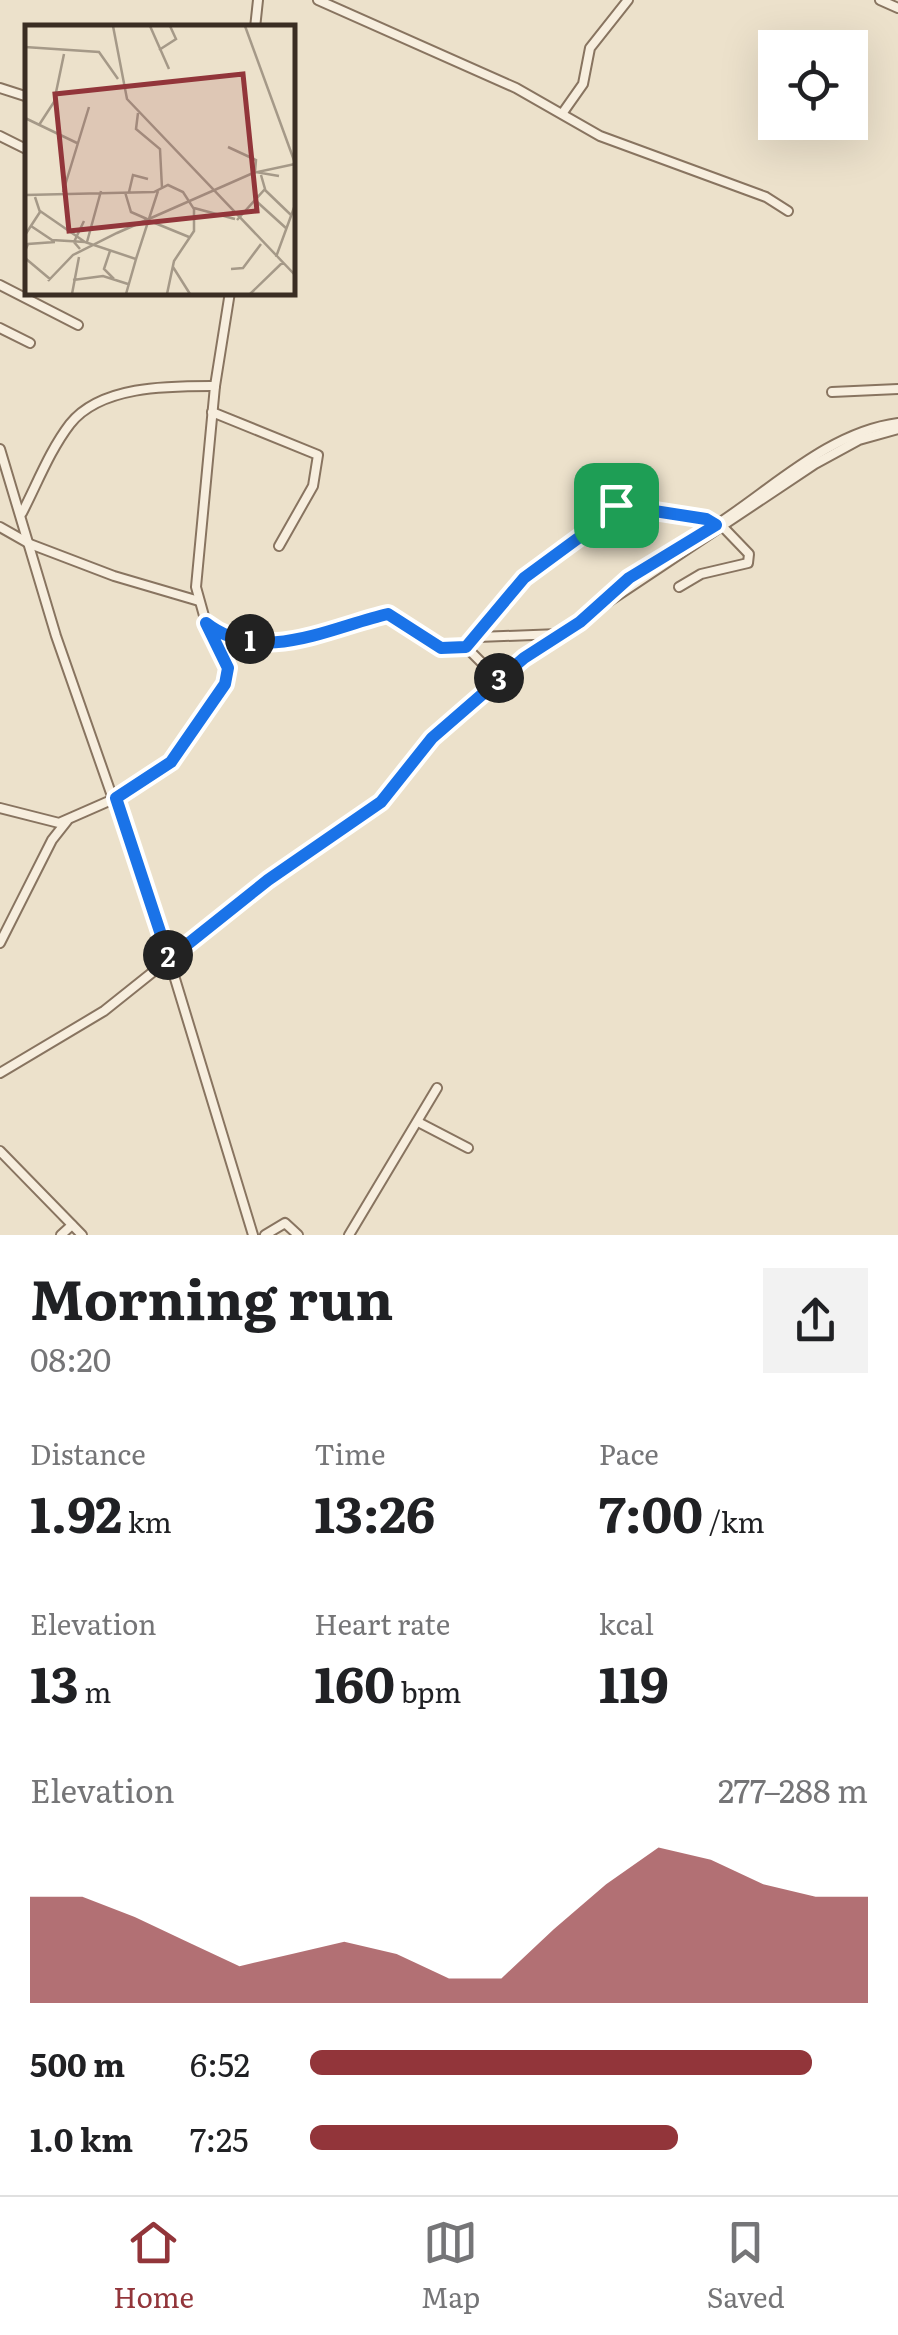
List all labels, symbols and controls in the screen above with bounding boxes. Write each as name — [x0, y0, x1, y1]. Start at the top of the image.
inset map — [25, 25, 295, 295]
map controls — [758, 30, 868, 140]
button: locate — [758, 30, 868, 140]
pin — [574, 463, 659, 548]
icon: arrive — [589, 478, 644, 533]
pin: 1 — [225, 614, 275, 664]
text: 1 — [244, 618, 256, 660]
pin: 3 — [474, 653, 524, 703]
text: 3 — [491, 657, 507, 699]
pin: 2 — [143, 930, 193, 980]
text: 2 — [160, 934, 176, 976]
text: Morning run — [30, 1255, 393, 1337]
button: share — [763, 1268, 868, 1373]
text: 08:20 — [30, 1334, 111, 1382]
text: Distance — [30, 1432, 146, 1474]
text: Time — [314, 1432, 386, 1474]
text: Pace — [599, 1432, 659, 1474]
text: 1.92 — [30, 1474, 122, 1548]
text: 13:26 — [314, 1474, 435, 1548]
text: 7:00 — [599, 1474, 703, 1548]
text: km — [122, 1500, 172, 1542]
text: /km — [703, 1500, 765, 1542]
text: Elevation — [30, 1602, 157, 1644]
text: Heart rate — [314, 1602, 450, 1644]
text: kcal — [599, 1602, 654, 1644]
text: 13 — [30, 1644, 79, 1718]
text: 160 — [314, 1644, 395, 1718]
text: 119 — [599, 1644, 669, 1718]
text: m — [79, 1670, 111, 1712]
text: bpm — [395, 1670, 462, 1712]
text: Elevation — [30, 1765, 175, 1813]
text: 277–288 m — [718, 1765, 868, 1813]
text: 500 m — [30, 2039, 125, 2087]
text: 6:52 — [190, 2039, 250, 2087]
text: 1.0 km — [30, 2114, 133, 2162]
text: 7:25 — [190, 2114, 248, 2162]
tab: Home — [113, 2215, 194, 2317]
tab: Map — [421, 2215, 480, 2317]
tab: Saved — [707, 2215, 785, 2317]

